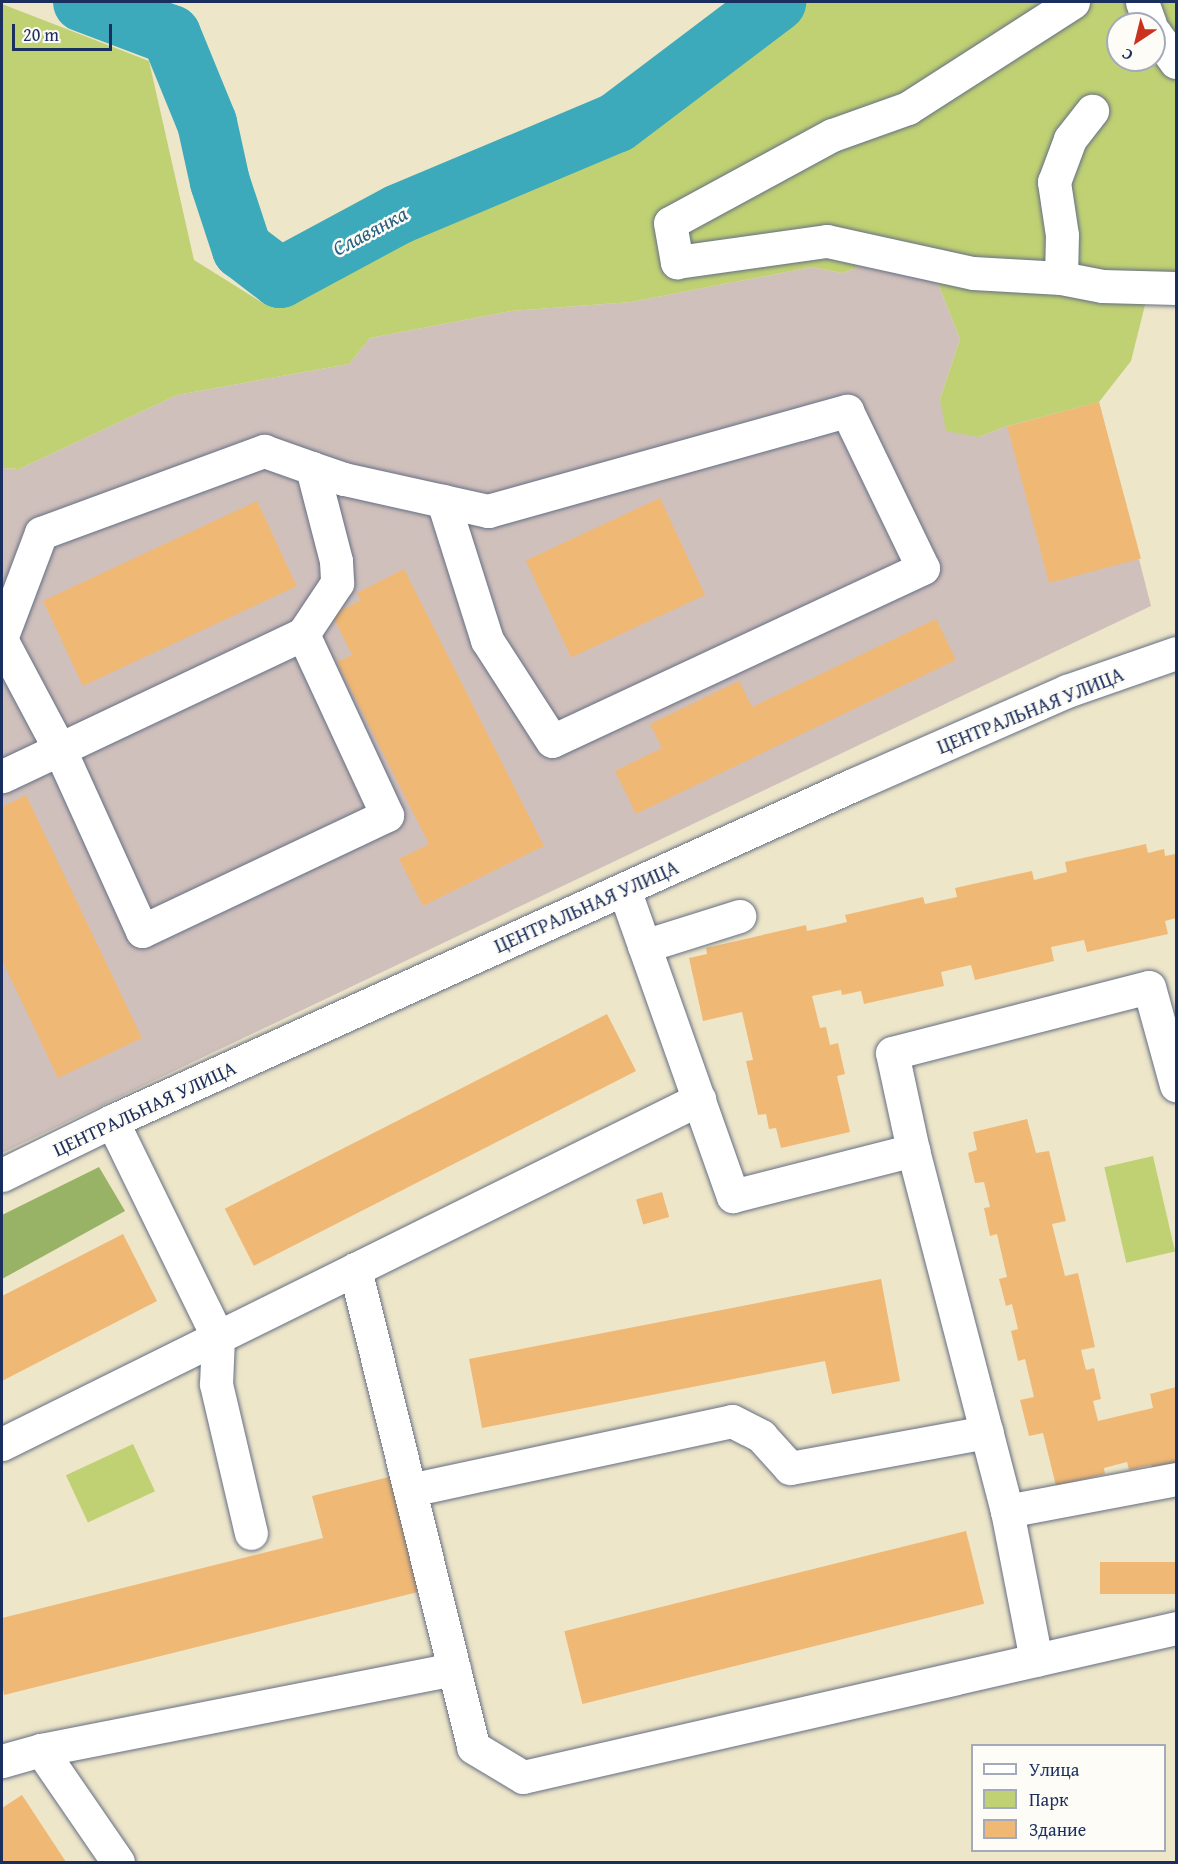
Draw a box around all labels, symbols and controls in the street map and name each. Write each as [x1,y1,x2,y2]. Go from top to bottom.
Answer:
scale bar [15,12,116,50]
north arrow [1106,12,1166,72]
text: 20 m [23,21,59,48]
text: С [1116,43,1137,68]
water label: Славянка [328,201,412,261]
street label: ЦЕНТРАЛЬНАЯ УЛИЦА [933,662,1127,758]
street label: ЦЕНТРАЛЬНАЯ УЛИЦА [490,855,682,957]
street label: ЦЕНТРАЛЬНАЯ УЛИЦА [49,1055,239,1161]
legend [971,1744,1166,1852]
text: Улица [1029,1756,1079,1783]
text: Парк [1029,1786,1068,1813]
text: Здание [1029,1816,1086,1843]

